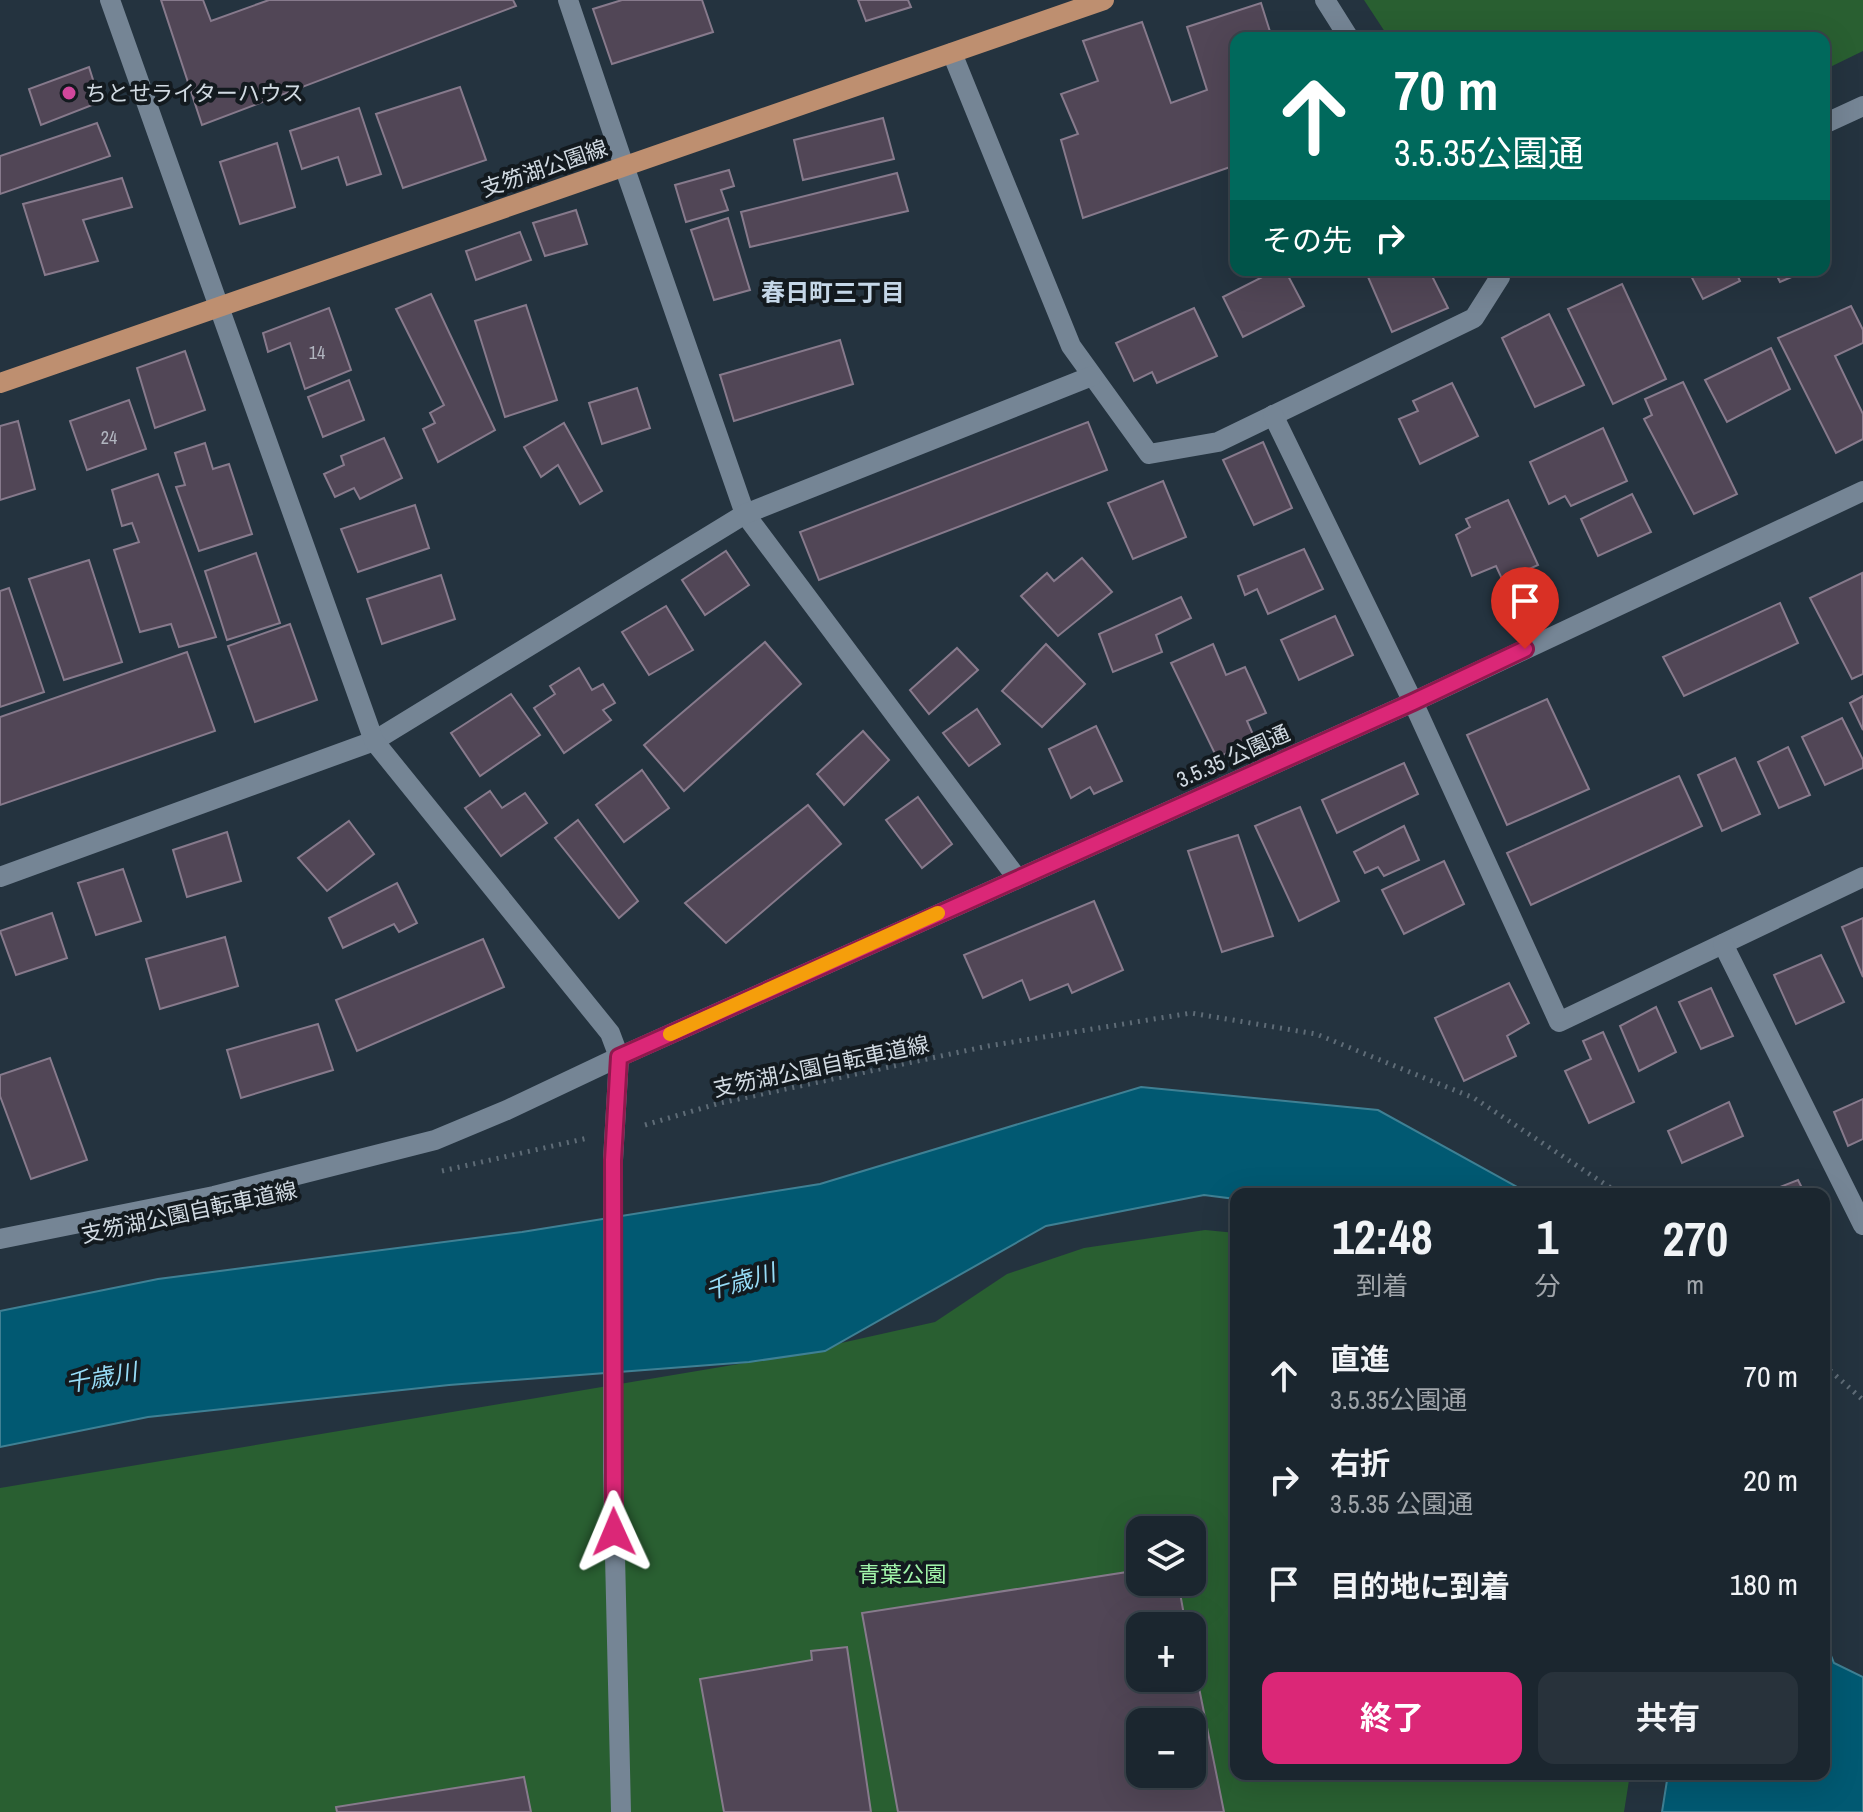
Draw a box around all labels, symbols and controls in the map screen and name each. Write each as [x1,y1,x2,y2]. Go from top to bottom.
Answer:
text: 70 m [1394,52,1499,127]
icon: ahead [1262,64,1366,168]
place label: ちとせライターハウス [85,78,304,108]
marker: ちとせライターハウス [60,84,78,102]
text: 3.5.35公園通 [1394,129,1584,177]
street label: 支笏湖公園線 [477,132,611,204]
icon: right [1368,216,1412,260]
text: その先 [1262,220,1352,260]
district label: 春日町三丁目 [761,276,905,308]
house number: 14 [309,340,325,365]
house number: 24 [101,425,117,450]
pin [1491,567,1559,649]
icon: arrive [1503,579,1547,623]
street label: 3.5.35 公園通 [1172,718,1294,794]
street label: 支笏湖公園自転車道線 [710,1028,932,1104]
street label: 支笏湖公園自転車道線 [78,1174,300,1250]
text: 12:48 [1332,1204,1433,1269]
text: 1 [1537,1204,1558,1269]
text: 270 [1662,1206,1728,1271]
water label: 千歳川 [701,1255,782,1306]
text: m [1686,1267,1704,1302]
text: 到着 [1356,1268,1408,1303]
text: 分 [1534,1268,1560,1303]
text: 直進 [1330,1339,1390,1379]
water label: 千歳川 [63,1354,142,1399]
icon: ahead [1262,1354,1306,1398]
text: 70 m [1743,1356,1798,1396]
text: 3.5.35公園通 [1330,1382,1467,1417]
text: 右折 [1330,1443,1390,1483]
icon: right [1262,1458,1306,1502]
text: 20 m [1743,1460,1798,1500]
text: 3.5.35 公園通 [1330,1486,1473,1521]
position arrow [572,1490,656,1574]
map controls [1126,1516,1206,1788]
button: layers [1126,1516,1206,1596]
park label: 青葉公園 [858,1559,946,1589]
icon: arrive [1262,1562,1306,1606]
text: 180 m [1730,1564,1798,1604]
text: 目的地に到着 [1330,1566,1510,1606]
button: + [1126,1612,1206,1692]
button: 終了 [1262,1672,1522,1764]
button: 共有 [1538,1672,1798,1764]
button: − [1126,1708,1206,1788]

